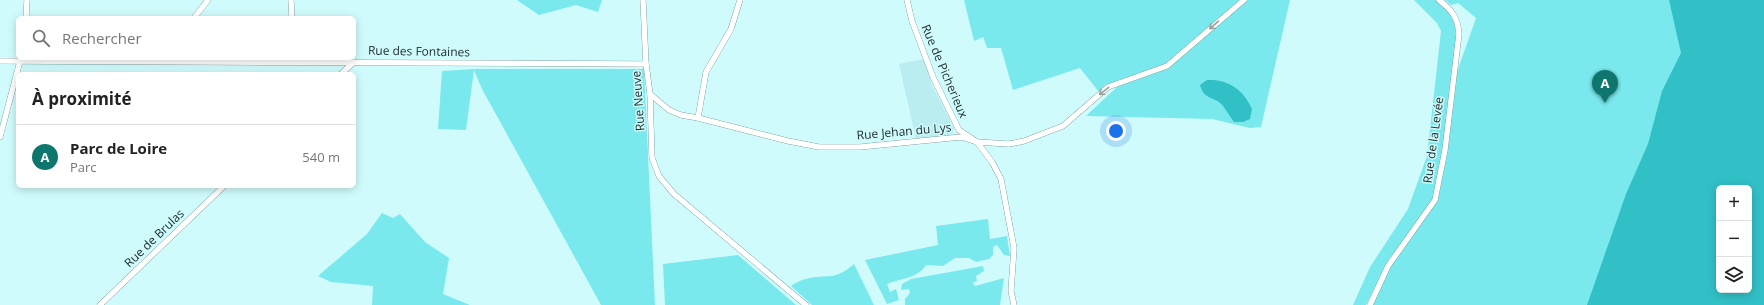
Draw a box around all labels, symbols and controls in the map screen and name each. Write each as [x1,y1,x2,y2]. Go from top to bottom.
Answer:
search box [16,16,356,60]
one-way arrow [1209,21,1219,30]
street label: Rue de Picherieux [918,22,973,121]
icon: search [30,27,52,49]
text: Rechercher [62,28,142,48]
street label: Rue des Fontaines [368,42,470,60]
street label: Rue Neuve [627,70,649,132]
pin: A [1592,70,1618,103]
text: À proximité [32,87,131,110]
one-way arrow [1099,87,1110,95]
street label: Rue de la Levée [1419,95,1448,184]
street label: Rue Jehan du Lys [856,118,952,144]
your location [1106,121,1126,141]
text: Parc de Loire [70,138,167,158]
text: A [41,148,49,166]
text: 540 m [302,148,340,166]
text: Parc [70,158,97,176]
map controls [1716,185,1752,293]
button: + [1716,185,1752,221]
street label: Rue de Brulas [120,205,188,271]
button: − [1716,221,1752,257]
button: layers [1716,257,1752,293]

